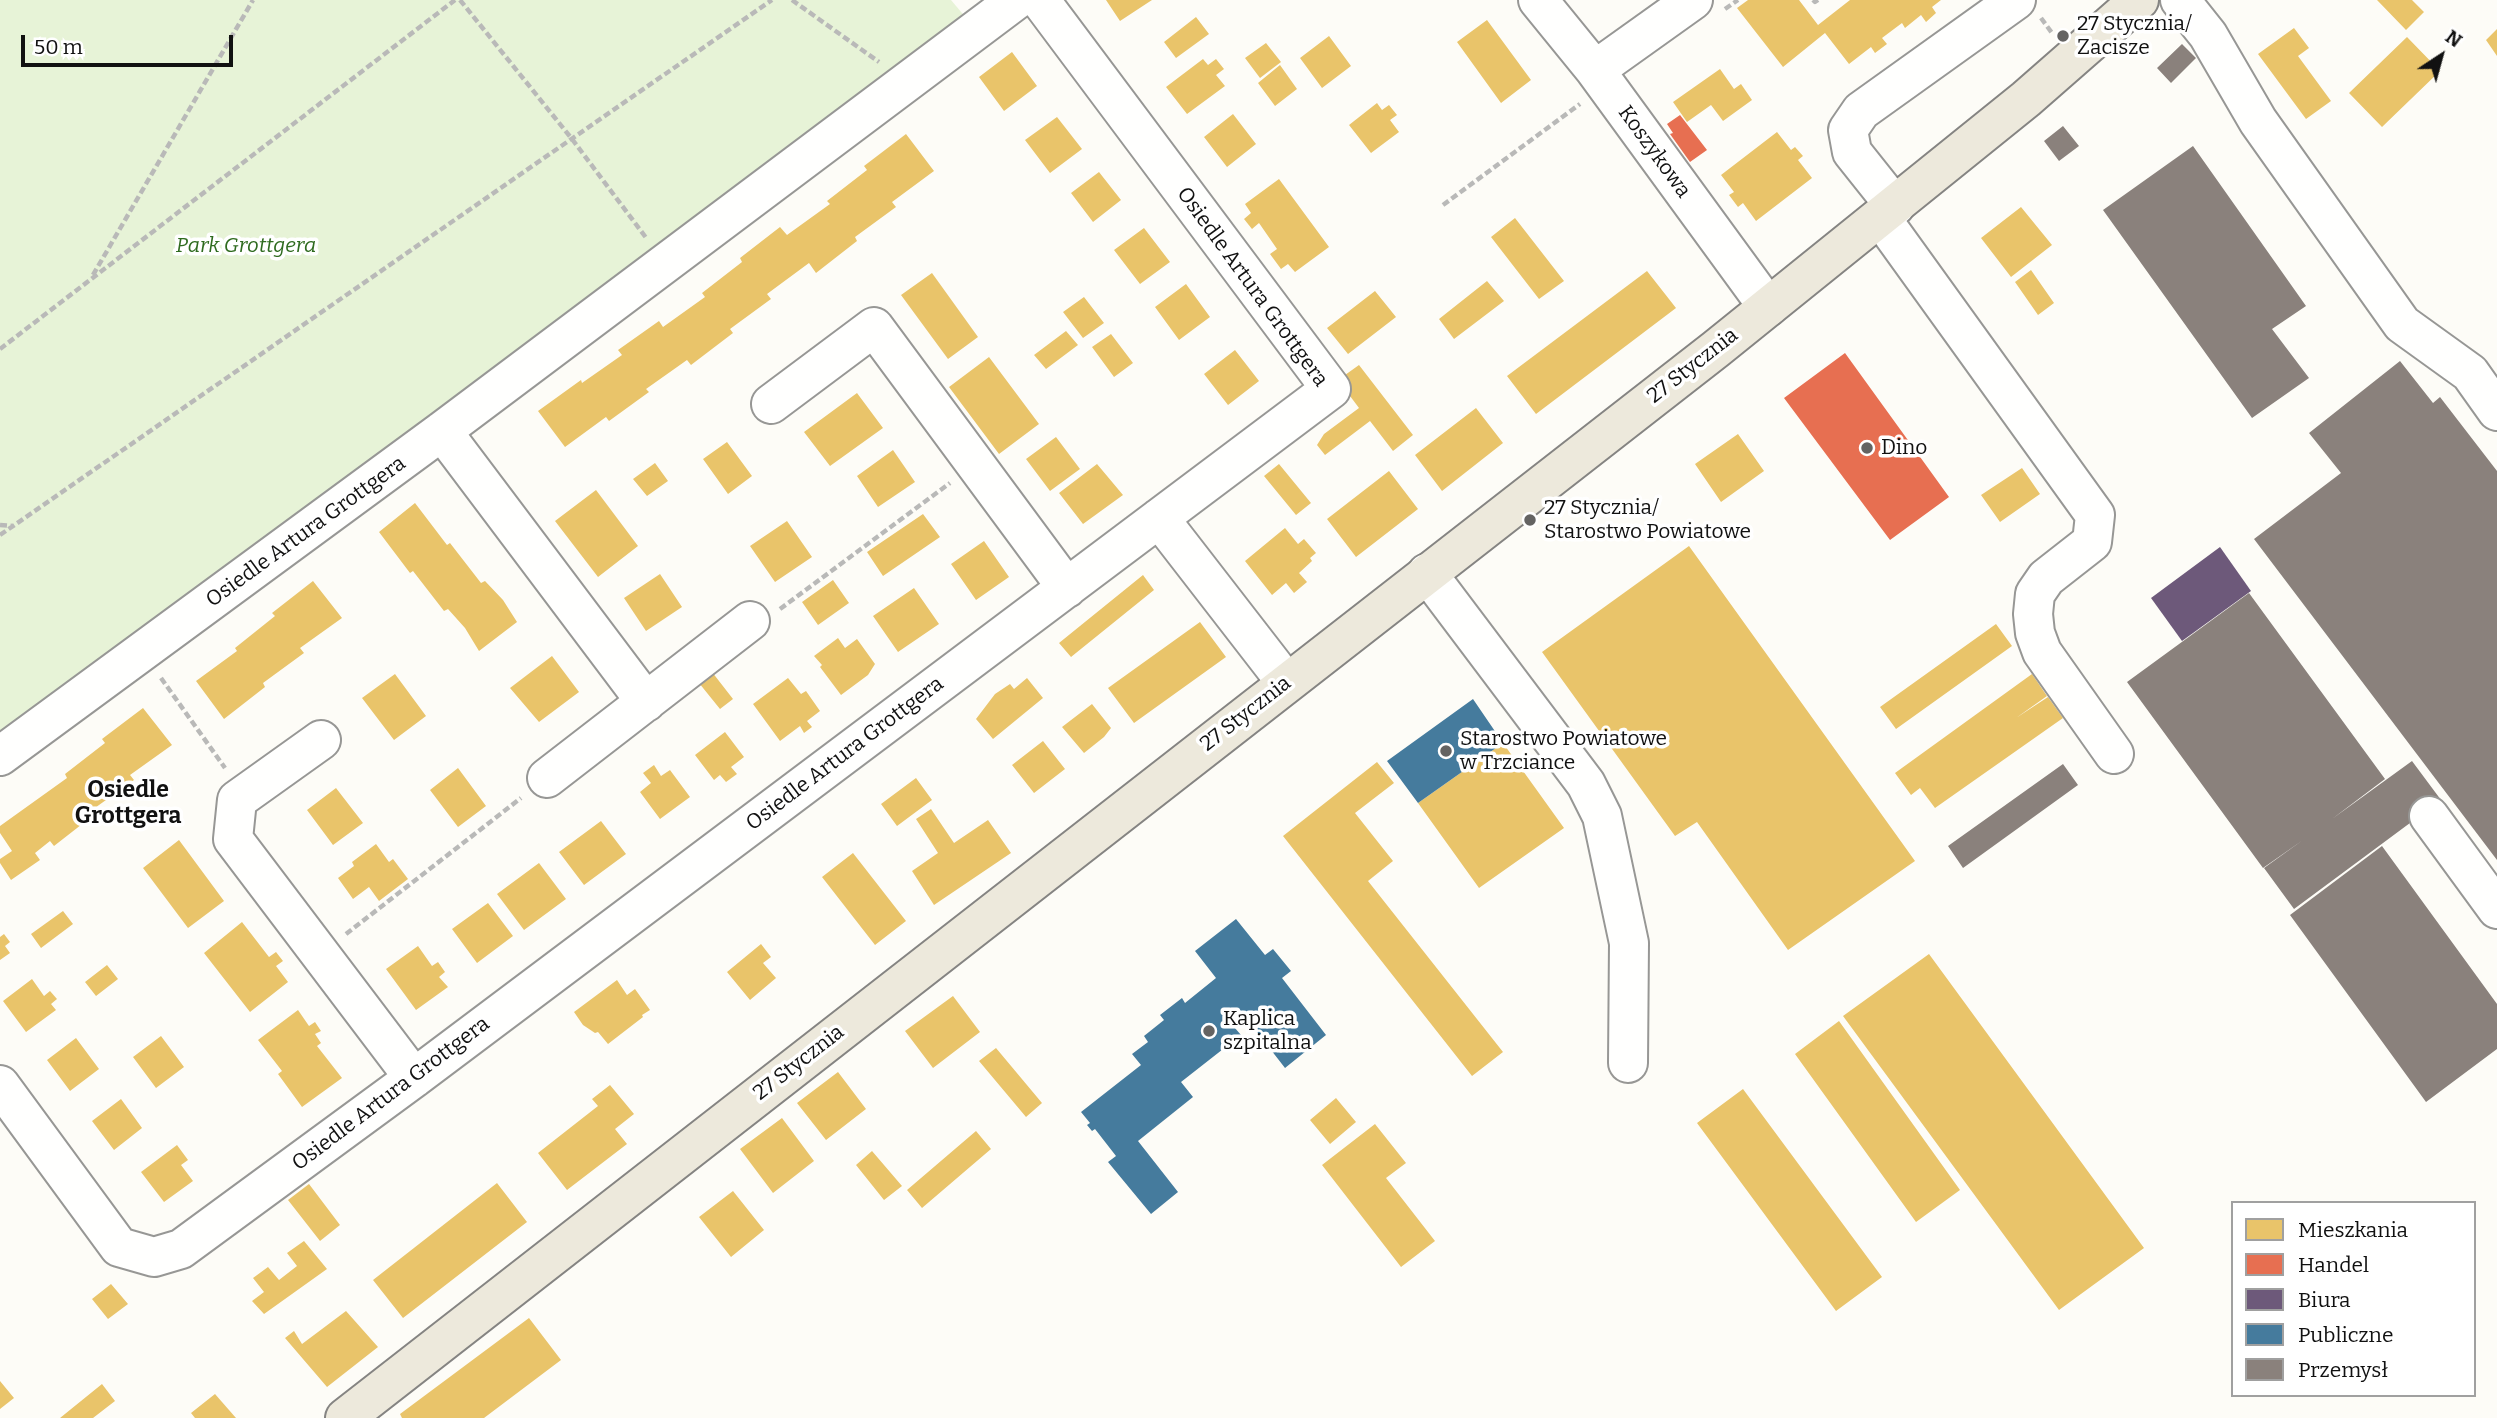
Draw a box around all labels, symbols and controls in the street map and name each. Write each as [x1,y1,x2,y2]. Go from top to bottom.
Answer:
place label: 27 Stycznia/ Zacisze [2077,11,2192,61]
scale bar [24,21,236,65]
north arrow [2406,21,2476,91]
text: N [2441,25,2466,52]
marker: 27 Stycznia/ Zacisze [2055,28,2071,44]
text: 50 m [34,34,83,60]
street label: Koszykowa [1612,101,1696,203]
street label: Osiedle Artura Grottgera [1171,182,1333,392]
park label: Park Grottgera [176,233,316,259]
street label: 27 Stycznia [1643,323,1743,409]
place label: Dino [1881,435,1927,461]
marker: Dino [1859,440,1875,456]
street label: Osiedle Artura Grottgera [201,451,411,613]
place label: 27 Stycznia/ Starostwo Powiatowe [1544,495,1751,545]
marker: 27 Stycznia/ Starostwo Powiatowe [1522,512,1538,528]
street label: 27 Stycznia [1196,671,1296,757]
street label: Osiedle Artura Grottgera [741,672,949,836]
place label: Starostwo Powiatowe w Trzciance [1460,726,1667,776]
marker: Starostwo Powiatowe w Trzciance [1438,743,1454,759]
district label: Osiedle Grottgera [75,777,181,831]
place label: Kaplica szpitalna [1223,1006,1312,1056]
street label: Osiedle Artura Grottgera [287,1012,495,1176]
street label: 27 Stycznia [749,1020,849,1106]
marker: Kaplica szpitalna [1201,1023,1217,1039]
legend [2231,1201,2476,1397]
text: Mieszkania [2298,1217,2408,1243]
text: Handel [2298,1252,2369,1278]
text: Biura [2298,1287,2351,1313]
text: Publiczne [2298,1322,2393,1348]
text: Przemysł [2298,1357,2388,1383]

